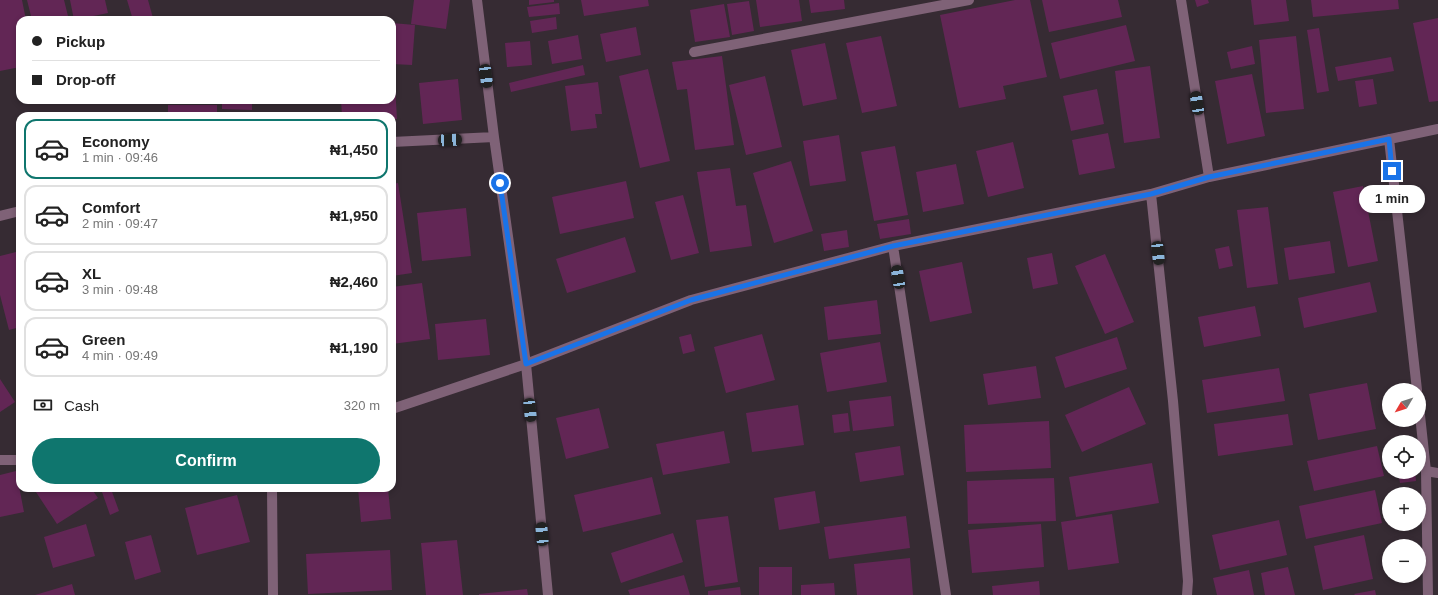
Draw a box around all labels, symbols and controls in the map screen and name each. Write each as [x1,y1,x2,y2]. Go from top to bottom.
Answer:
text: Pickup [56,33,105,50]
car [479,63,493,89]
text: Drop-off [56,71,115,88]
car [1189,90,1205,116]
icon: car [34,131,70,167]
text: Economy [82,133,150,150]
car [438,133,462,147]
text: ₦1,450 [330,141,378,158]
text: 1 min · 09:46 [82,150,158,165]
route end [1383,162,1401,180]
route start [491,174,509,192]
callout: 1 min [1359,185,1425,213]
text: 1 min [1375,191,1409,206]
icon: car [34,197,70,233]
text: Comfort [82,199,140,216]
text: ₦1,950 [330,207,378,224]
text: 2 min · 09:47 [82,216,158,231]
car [1151,240,1165,266]
icon: car [34,263,70,299]
car [890,264,906,290]
text: XL [82,265,101,282]
text: ₦2,460 [330,273,378,290]
text: 3 min · 09:48 [82,282,158,297]
icon: car [34,329,70,365]
text: Green [82,331,125,348]
text: ₦1,190 [330,339,378,356]
text: 4 min · 09:49 [82,348,158,363]
north arrow [1382,383,1426,427]
map controls [1382,383,1426,583]
icon: cash [32,394,54,416]
text: Cash [64,397,99,414]
car [523,397,537,423]
text: 320 m [344,398,380,413]
button: locate [1382,435,1426,479]
button: Confirm [32,438,380,484]
button: + [1382,487,1426,531]
car [535,522,549,546]
button: − [1382,539,1426,583]

